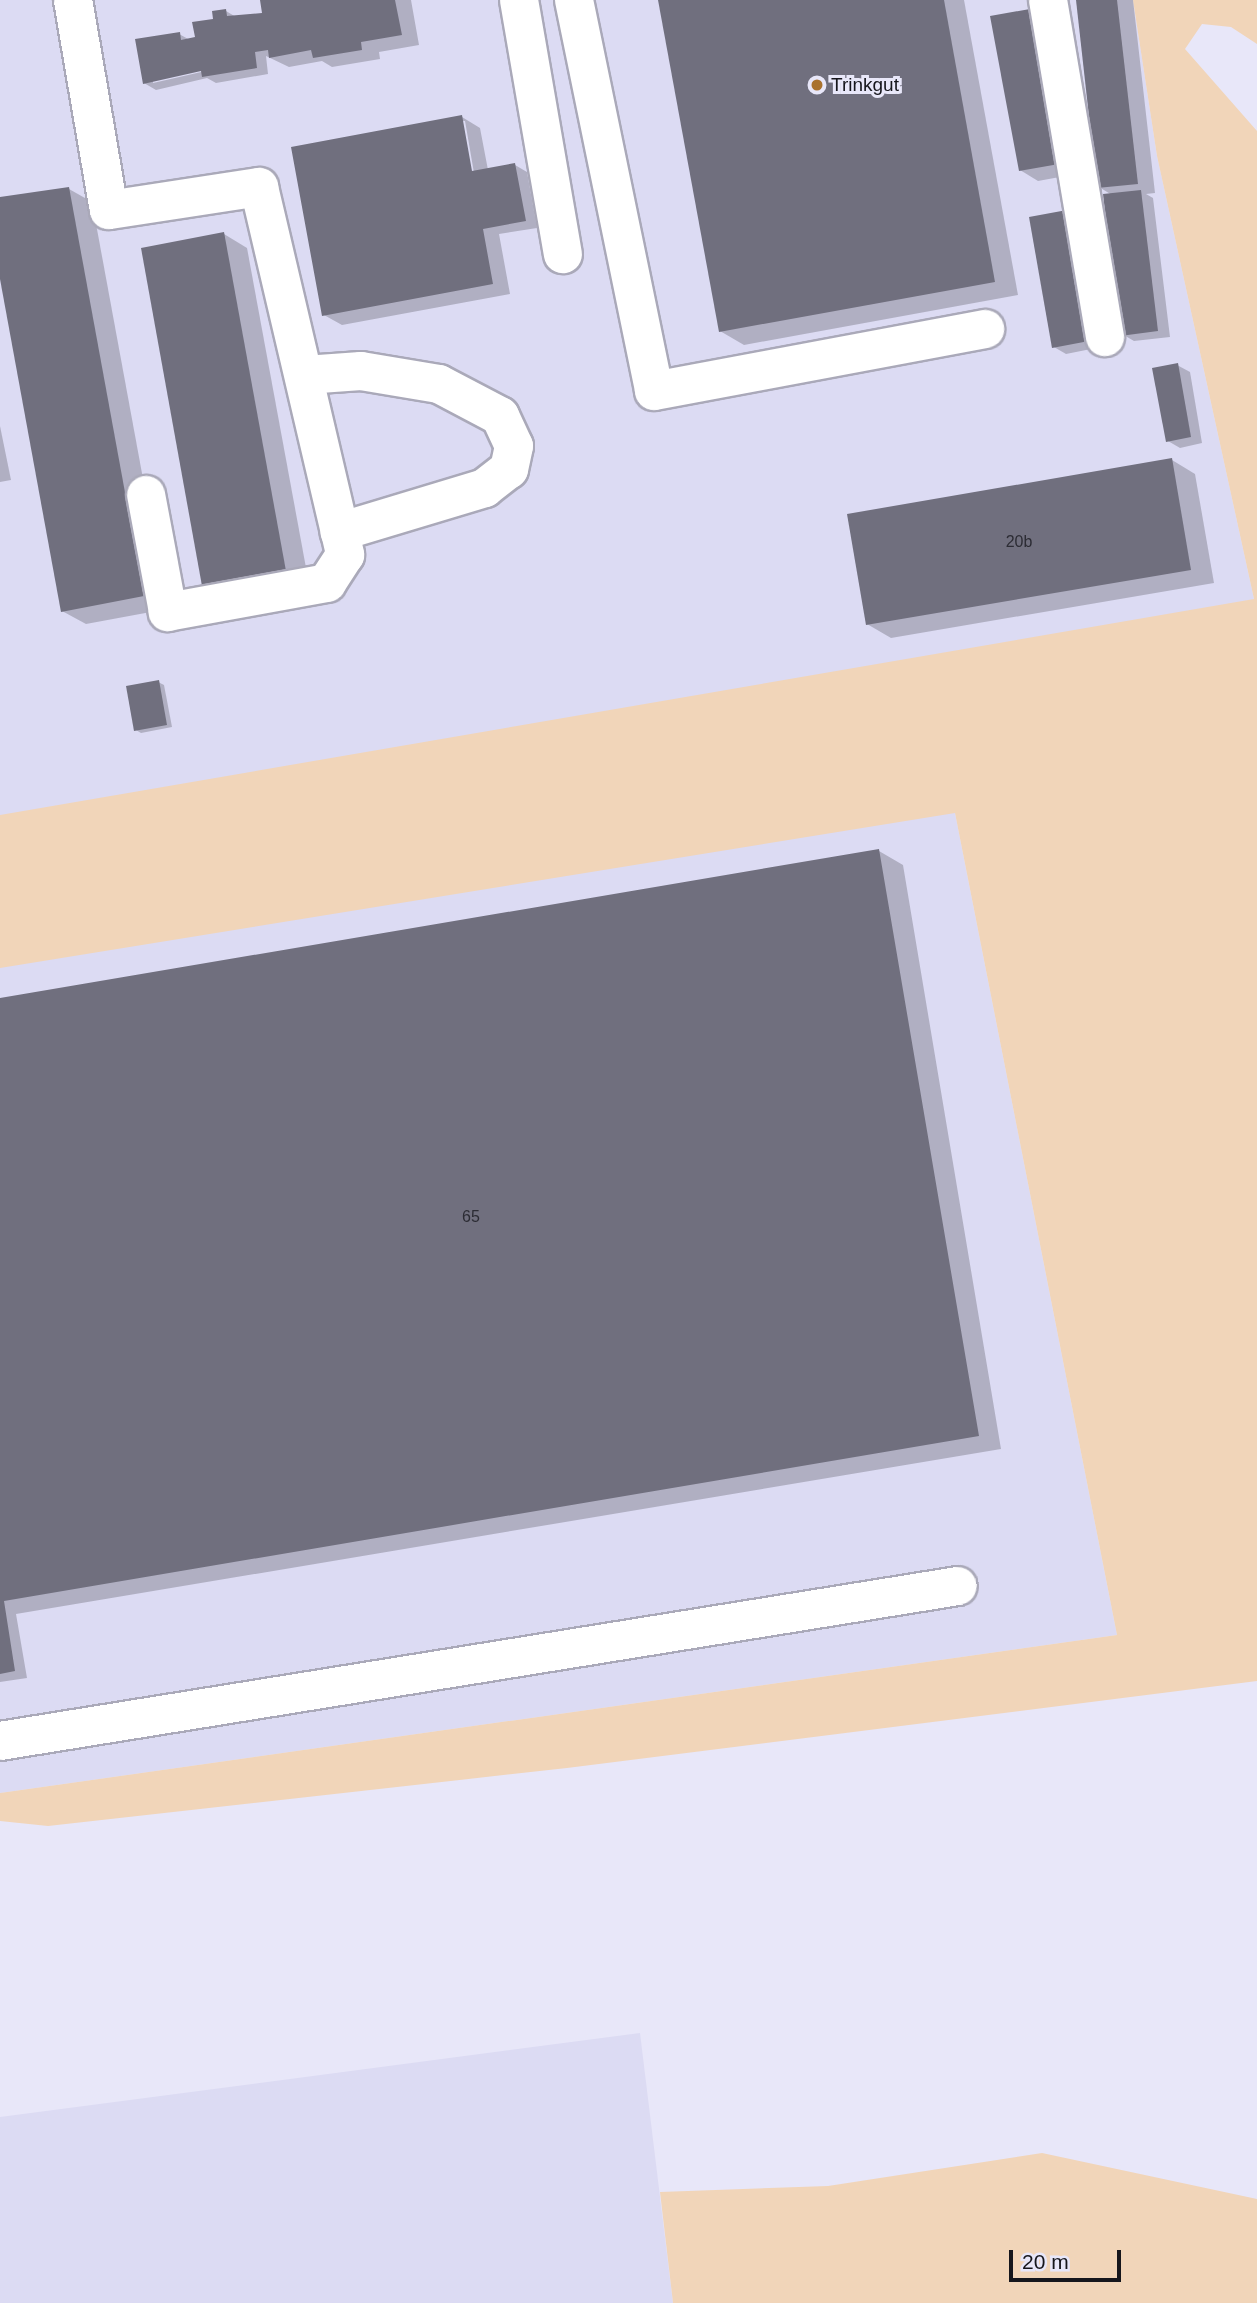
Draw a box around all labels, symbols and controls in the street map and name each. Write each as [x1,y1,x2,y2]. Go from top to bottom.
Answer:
place label: Trinkgut [831,74,899,96]
marker: Trinkgut [809,77,825,93]
house number: 20b [1006,532,1032,552]
house number: 65 [462,1207,480,1227]
scale bar [1012,2236,1124,2280]
text: 20 m [1022,2250,1069,2273]

